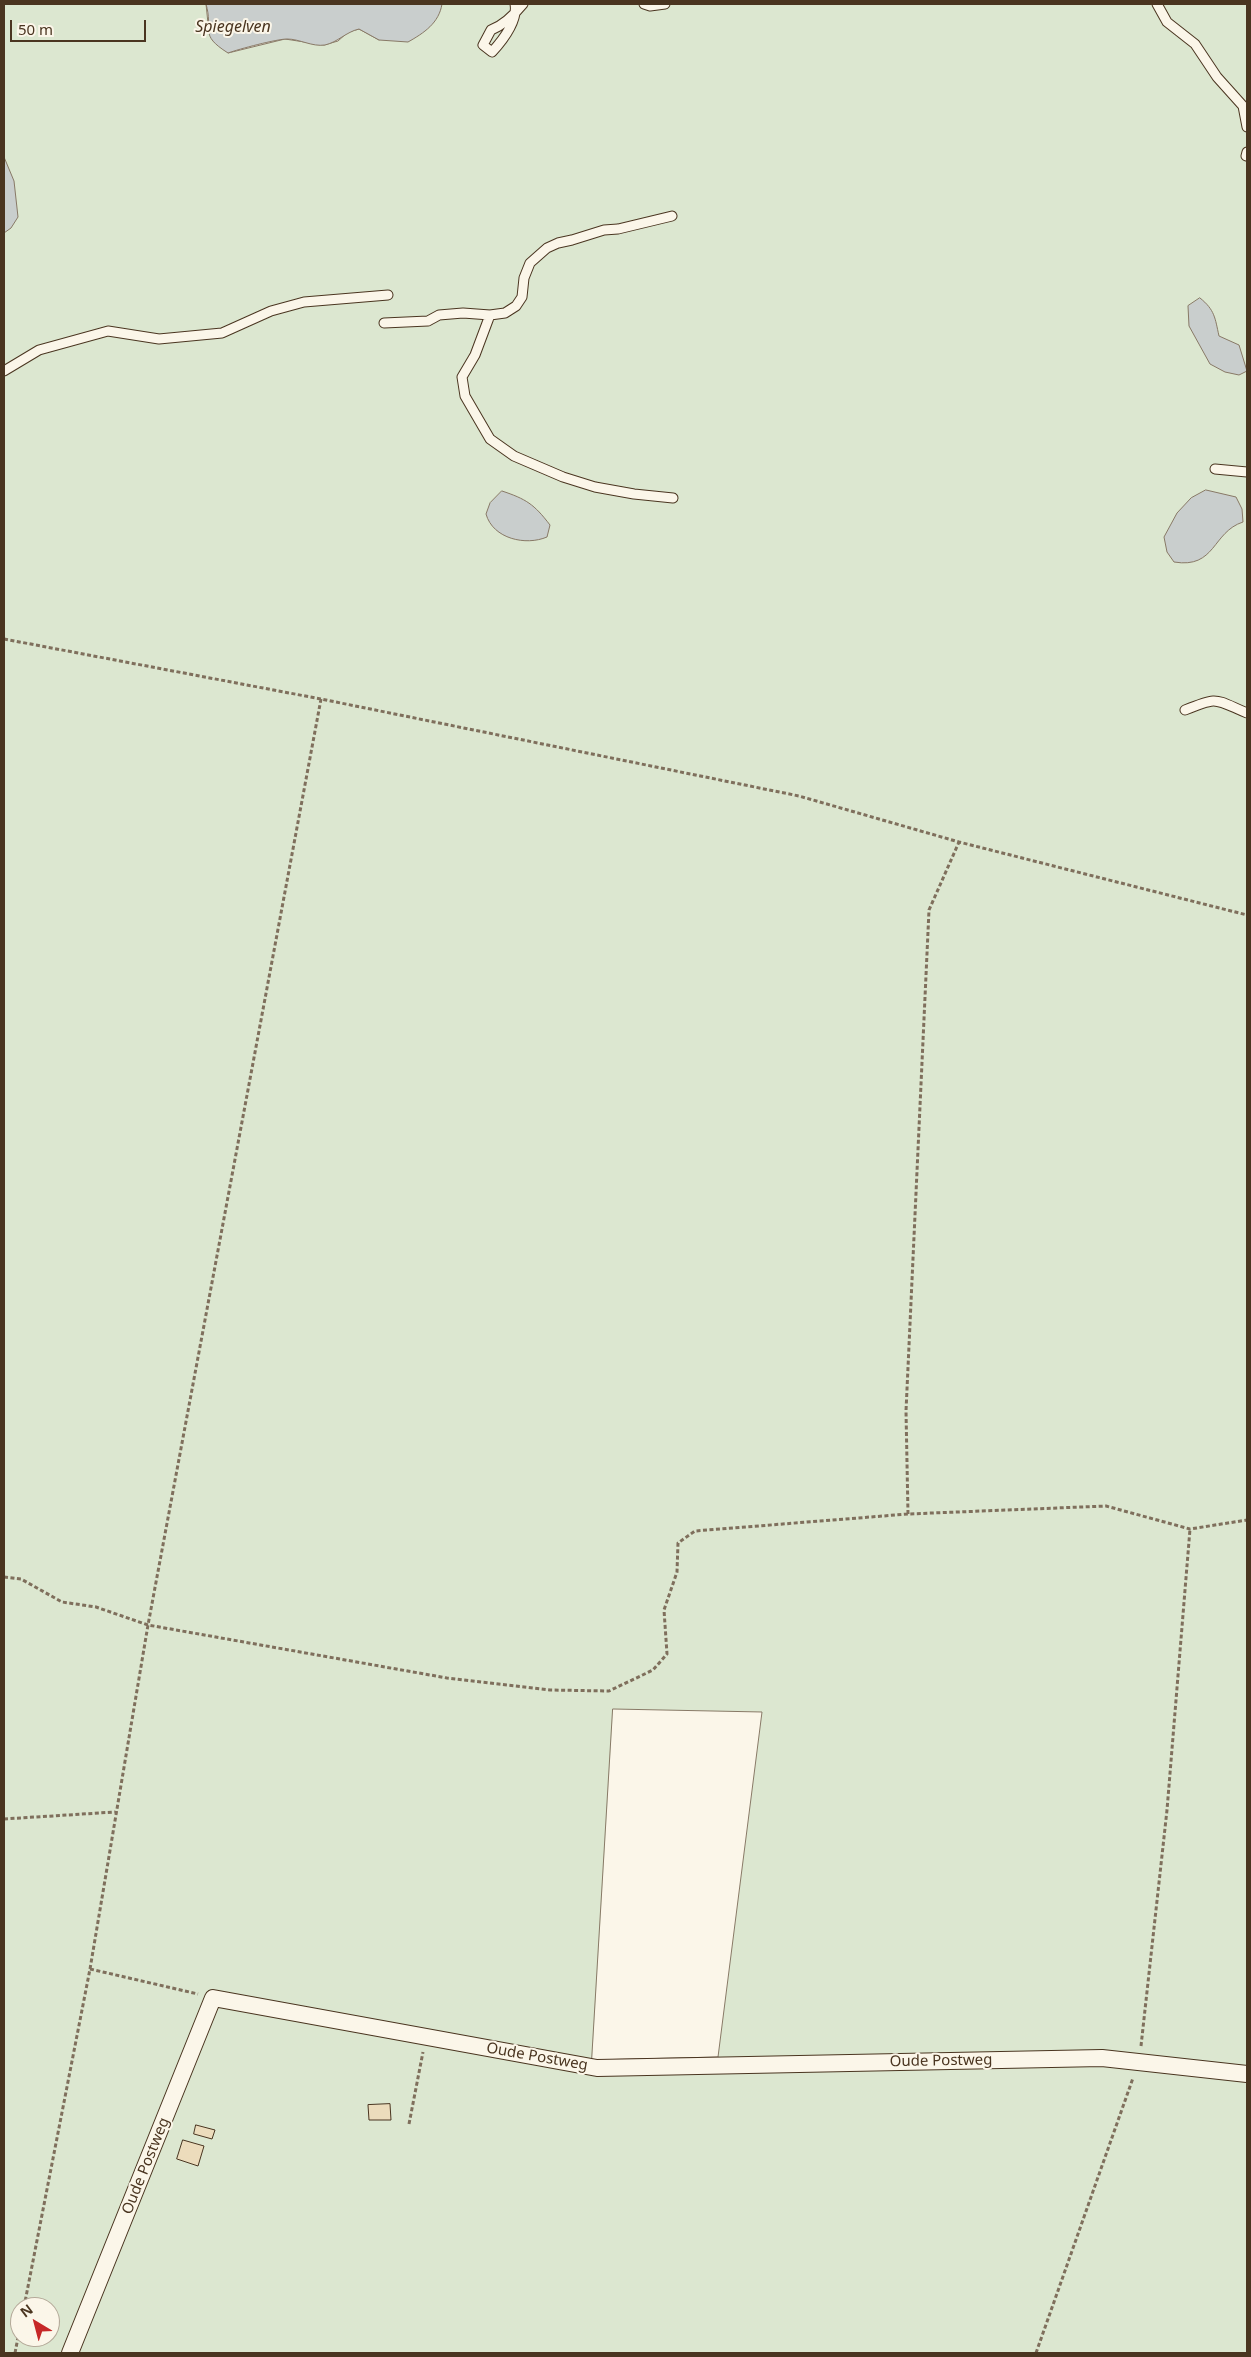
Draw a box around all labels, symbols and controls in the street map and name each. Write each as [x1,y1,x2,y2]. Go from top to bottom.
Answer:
scale bar [12,10,149,42]
water label: Spiegelven [195,17,271,37]
text: 50 m [18,19,53,39]
street label: Oude Postweg [485,2039,589,2075]
street label: Oude Postweg [889,2051,993,2071]
street label: Oude Postweg [118,2115,174,2217]
north arrow [10,2297,60,2347]
text: N [16,2299,37,2321]

